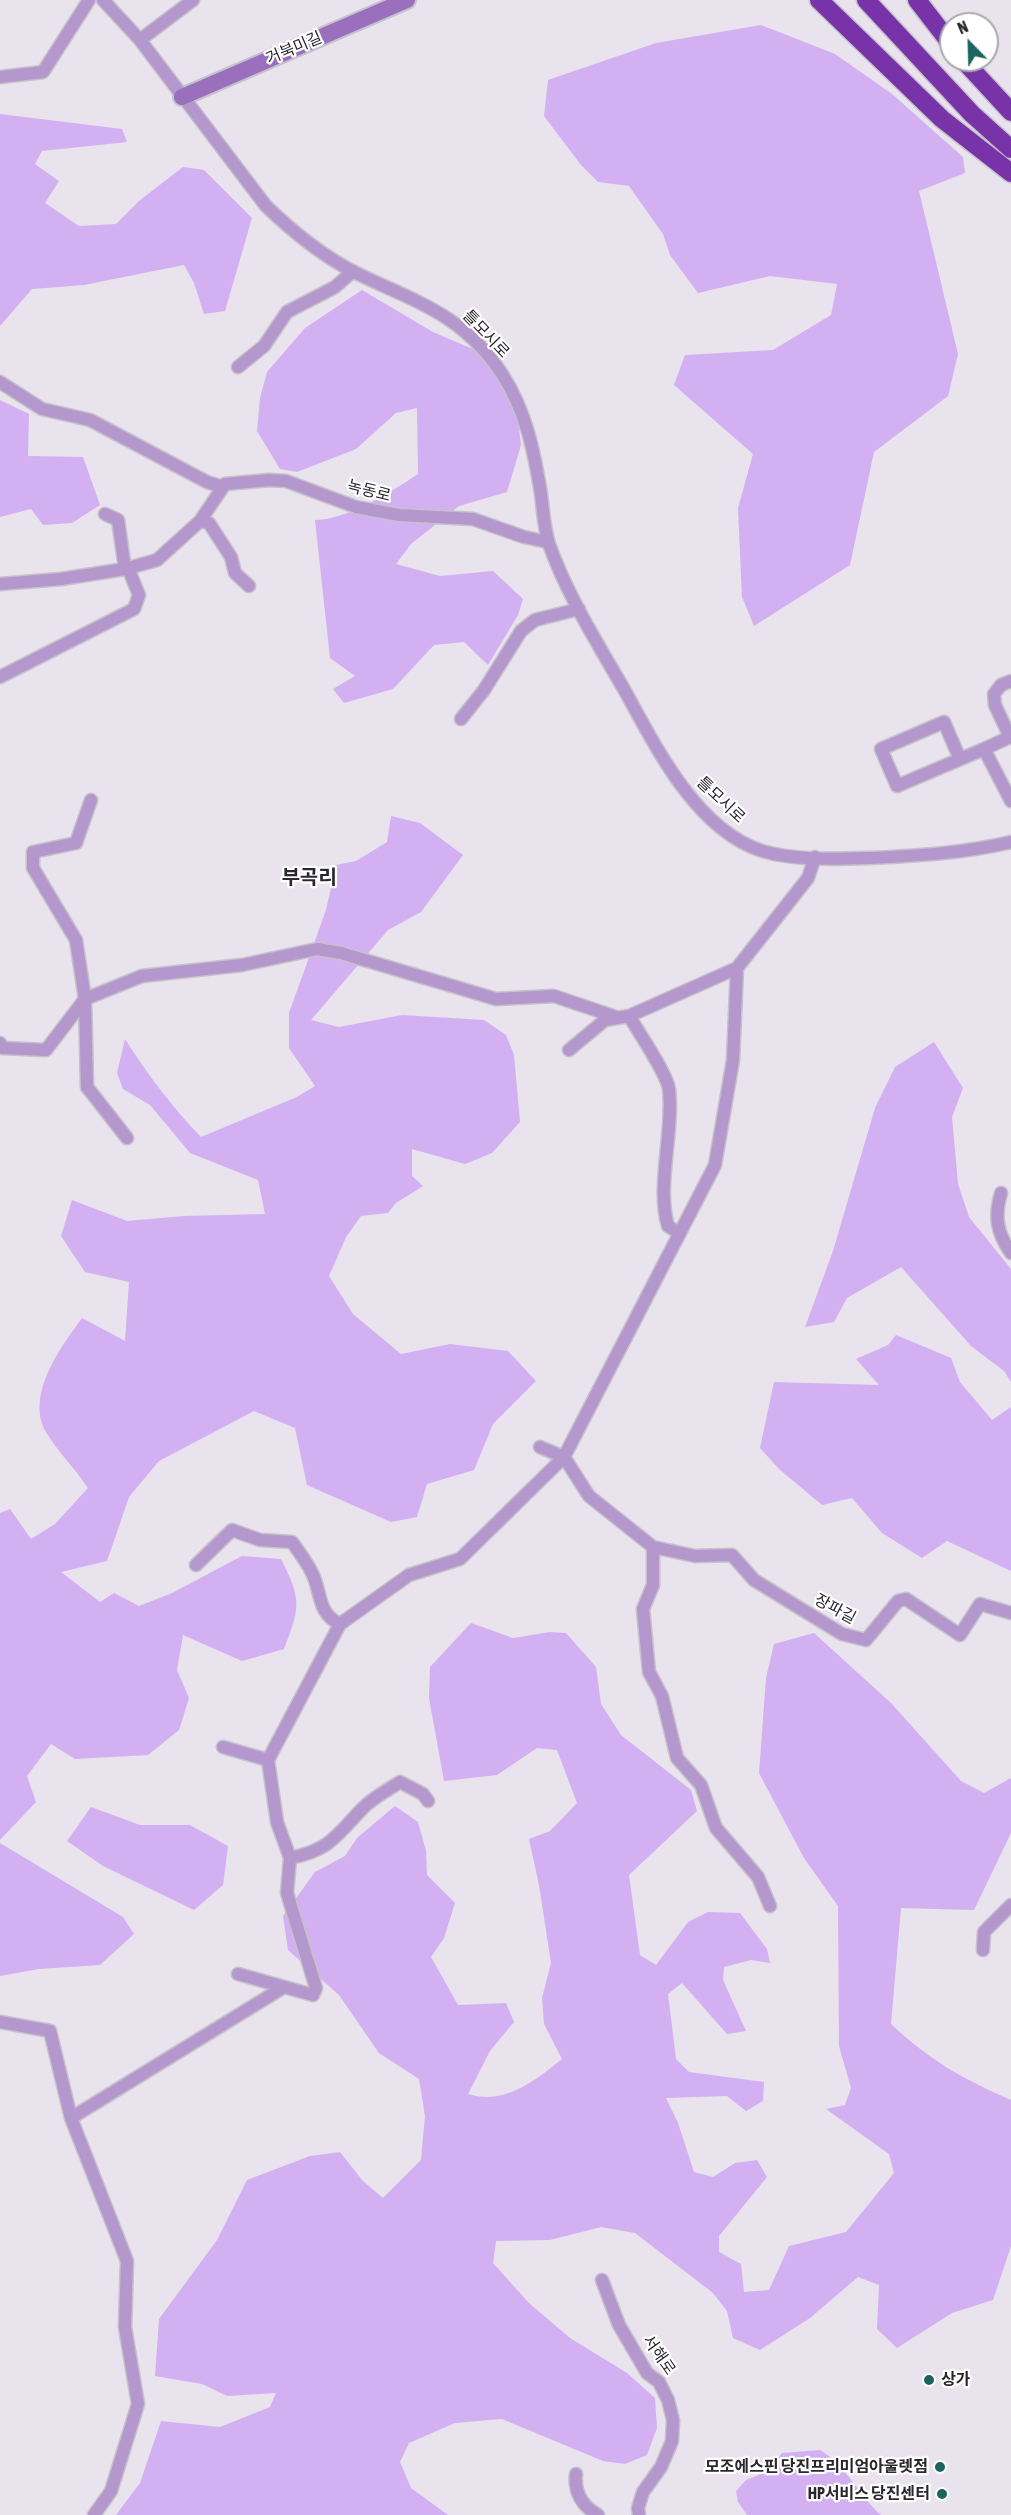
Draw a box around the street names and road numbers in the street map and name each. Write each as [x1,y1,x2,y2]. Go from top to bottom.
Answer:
street label: 거북미길 [263,28,325,68]
street label: 틀모시로 [459,306,513,362]
street label: 녹동로 [345,476,393,506]
street label: 틀모시로 [693,773,749,827]
street label: 장파길 [811,1590,859,1628]
street label: 서해로 [638,2331,680,2379]

